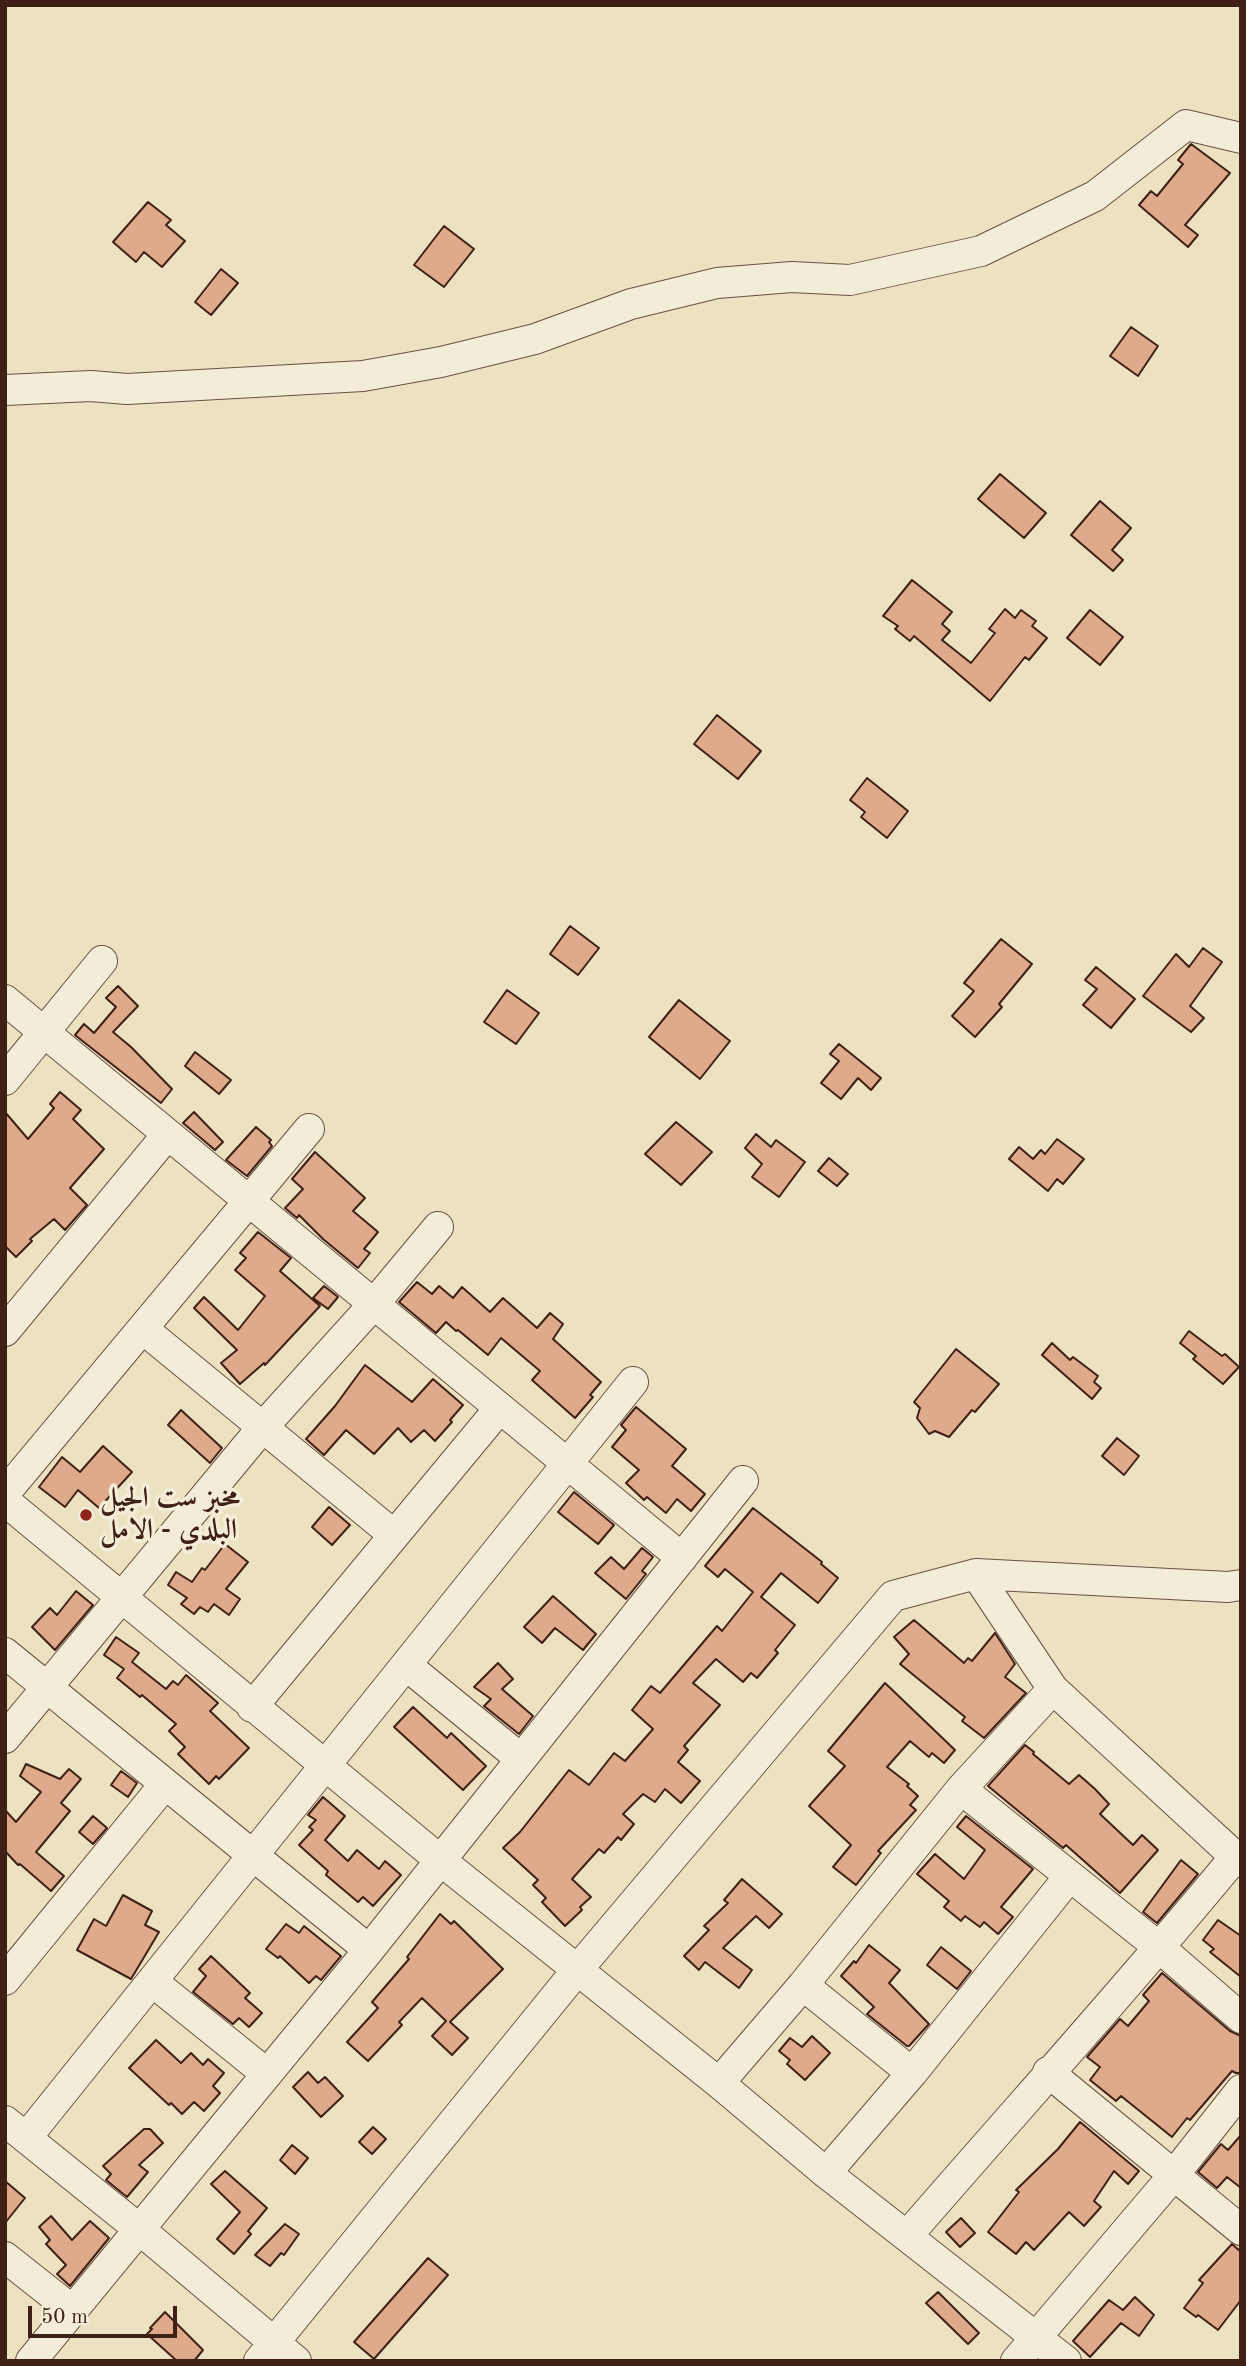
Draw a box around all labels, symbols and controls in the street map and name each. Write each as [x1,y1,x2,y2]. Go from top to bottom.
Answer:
place label: مخبز ست الجيل البلدي - الامل [100,1482,240,1548]
marker: مخبز ست الجيل البلدي - الامل [78,1507,94,1523]
scale bar [32,2292,180,2336]
text: 50 m [41,2307,88,2328]

